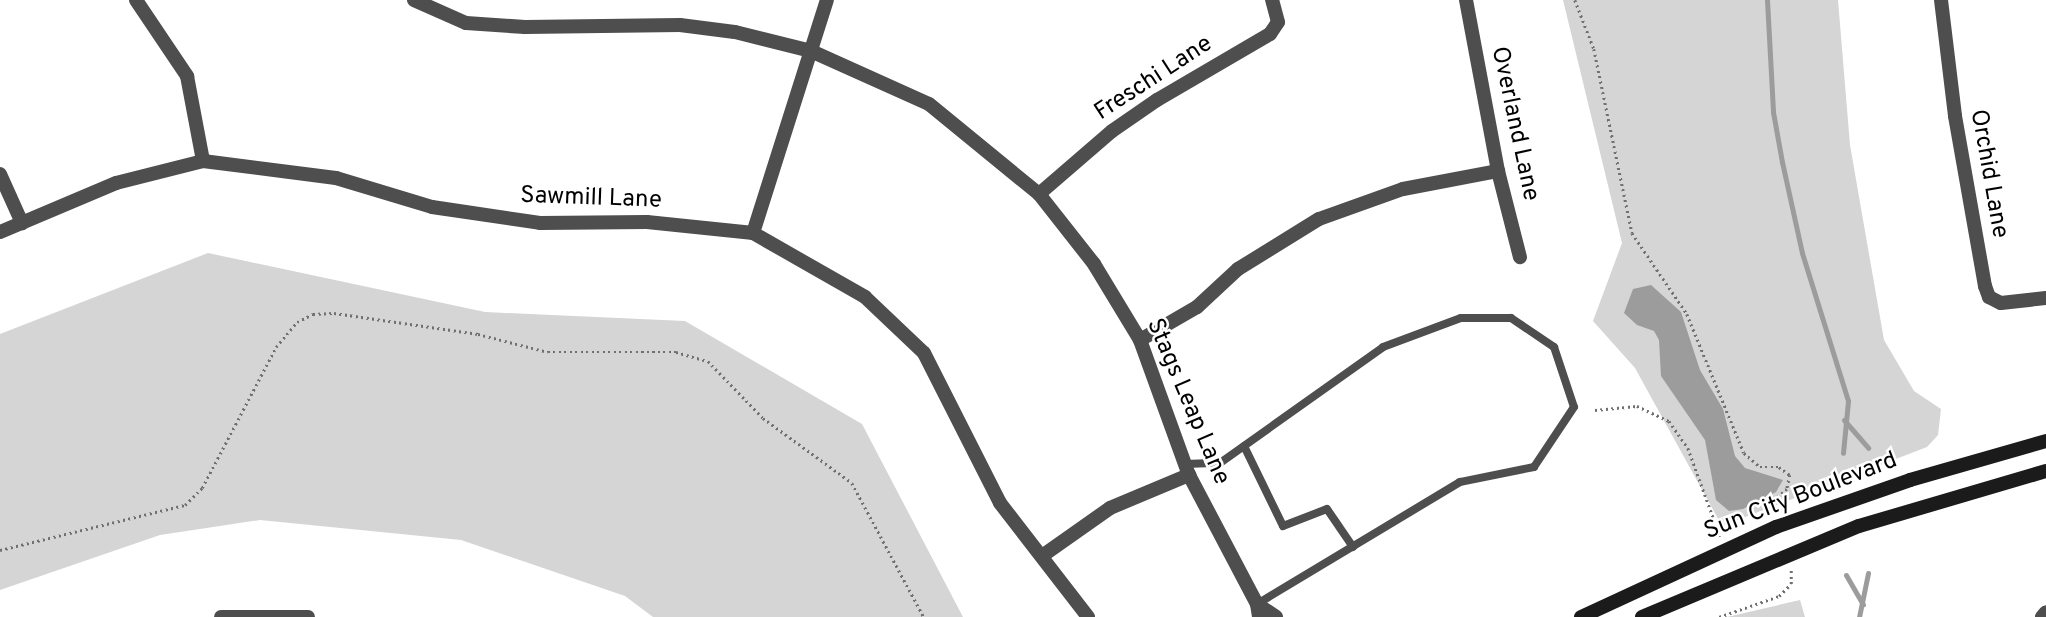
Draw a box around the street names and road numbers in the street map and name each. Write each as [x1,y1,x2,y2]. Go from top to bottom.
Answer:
street label: Freschi Lane [1090,30,1218,128]
street label: Overland Lane [1484,44,1544,204]
street label: Orchid Lane [1963,107,2013,241]
street label: Sawmill Lane [520,182,662,216]
street label: Stags Leap Lane [1139,315,1235,489]
street label: Sun City Boulevard [1700,447,1902,547]

